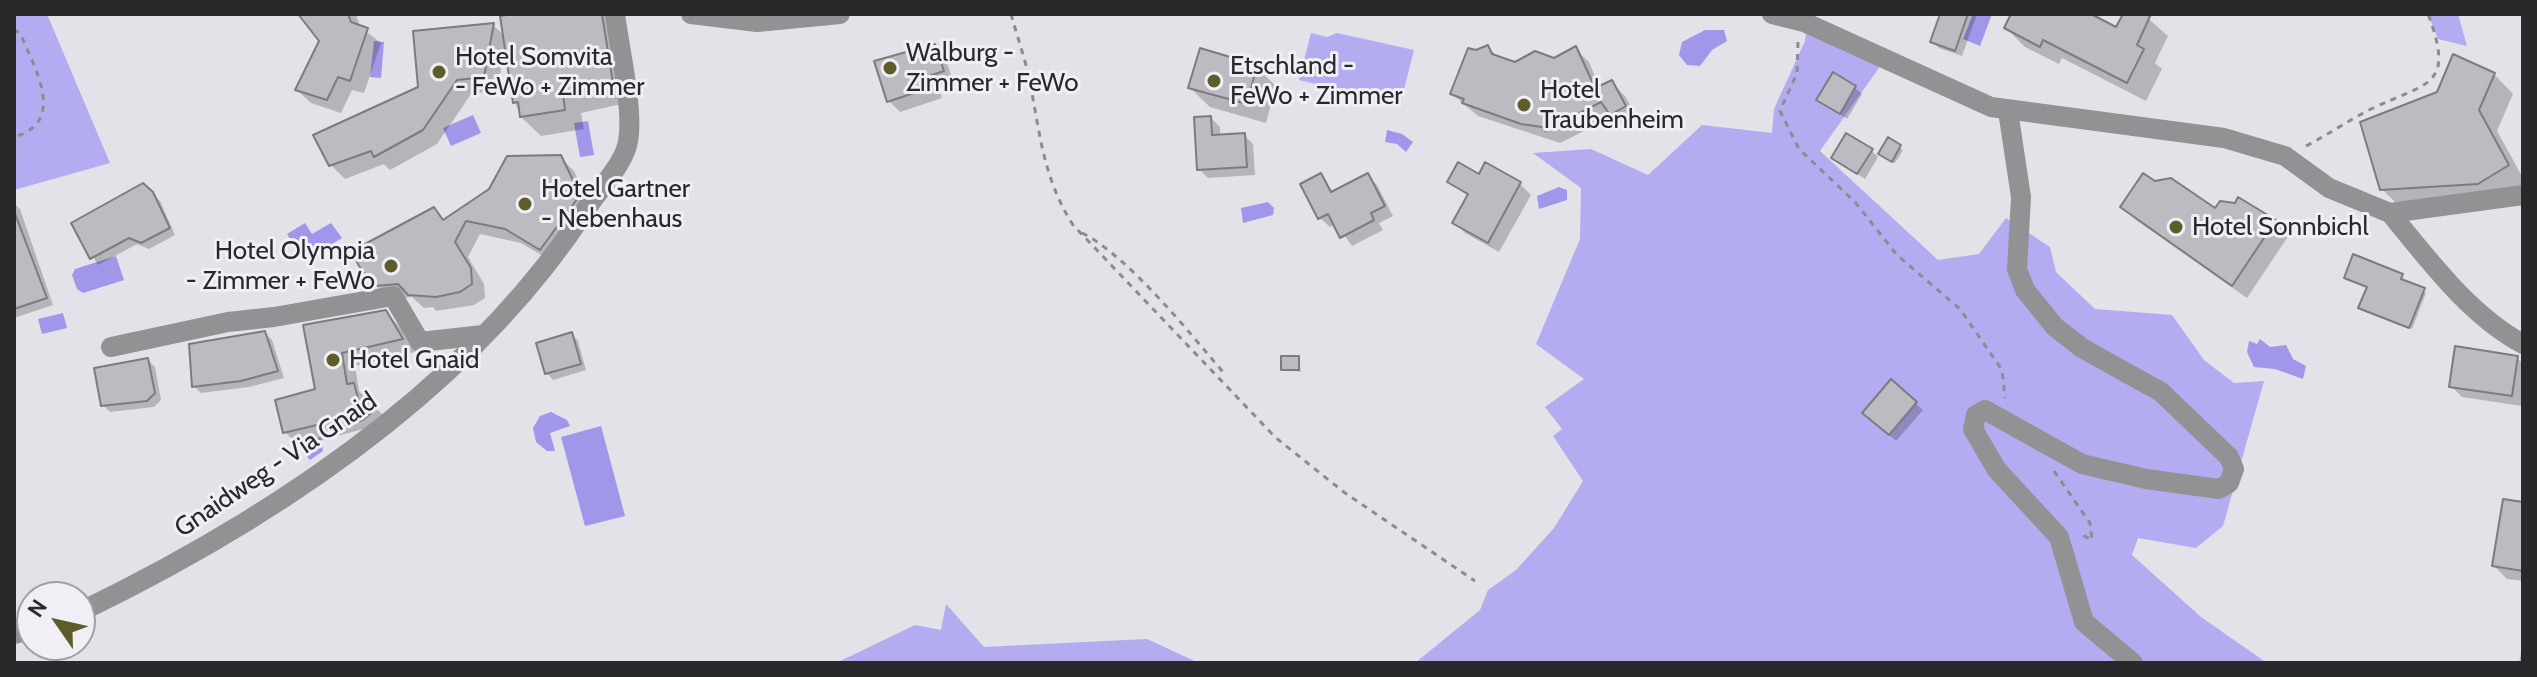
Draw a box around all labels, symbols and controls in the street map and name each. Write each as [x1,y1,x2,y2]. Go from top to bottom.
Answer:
place label: Walburg - Zimmer + FeWo [906,37,1078,98]
place label: Hotel Somvita - FeWo + Zimmer [455,41,644,102]
place label: Etschland - FeWo + Zimmer [1230,50,1402,112]
marker: Walburg - Zimmer + FeWo [881,59,899,77]
marker: Hotel Somvita - FeWo + Zimmer [430,63,448,81]
marker: Etschland - FeWo + Zimmer [1205,72,1223,90]
place label: Hotel Traubenheim [1540,74,1684,136]
marker: Hotel Traubenheim [1515,96,1533,114]
place label: Hotel Gartner - Nebenhaus [541,173,690,234]
marker: Hotel Gartner - Nebenhaus [516,195,534,213]
place label: Hotel Sonnbichl [2192,211,2369,243]
marker: Hotel Sonnbichl [2167,218,2185,236]
place label: Hotel Olympia - Zimmer + FeWo [186,235,375,296]
marker: Hotel Olympia - Zimmer + FeWo [382,257,400,275]
place label: Hotel Gnaid [349,344,479,376]
marker: Hotel Gnaid [324,351,342,369]
street label: Gnaidweg - Via Gnaid [169,386,383,544]
north arrow [16,581,96,661]
text: N [22,594,53,622]

